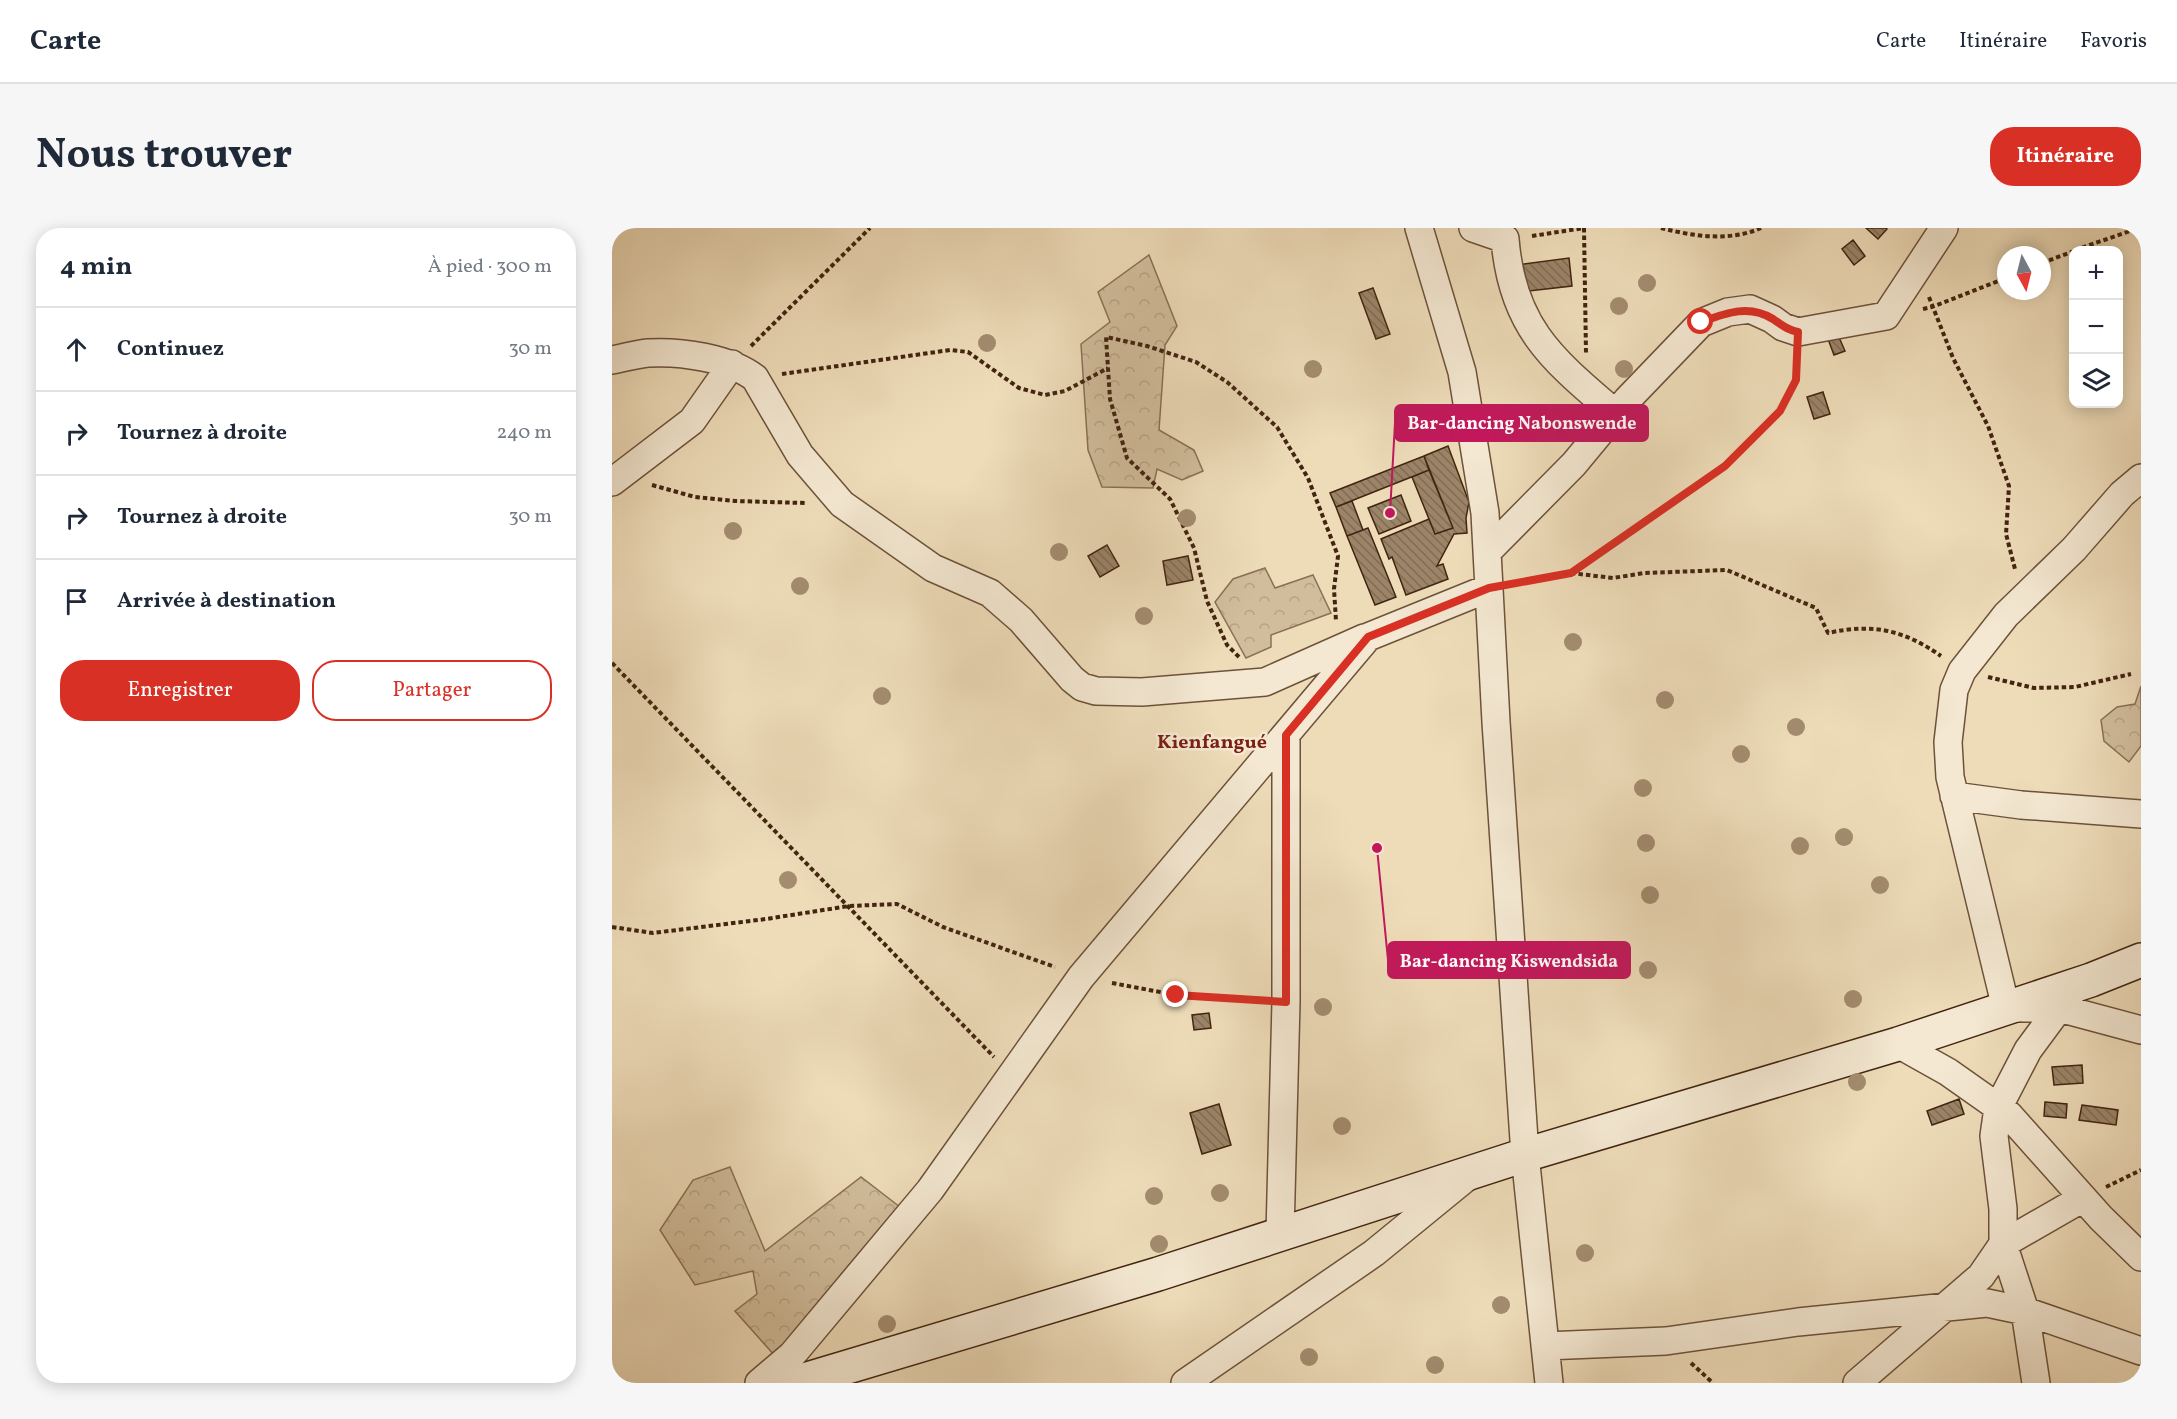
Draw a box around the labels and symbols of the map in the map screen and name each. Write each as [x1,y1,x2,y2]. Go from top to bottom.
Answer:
north arrow [1997,246,2051,300]
route start [1687,308,1713,334]
callout: Bar-dancing Nabonswende [1395,405,1648,441]
text: Bar-dancing Nabonswende [1408,412,1636,437]
district label: Kienfangué [1157,729,1267,757]
callout: Bar-dancing Kiswendsida [1388,942,1630,978]
text: Bar-dancing Kiswendsida [1400,950,1618,975]
route end [1162,981,1188,1007]

